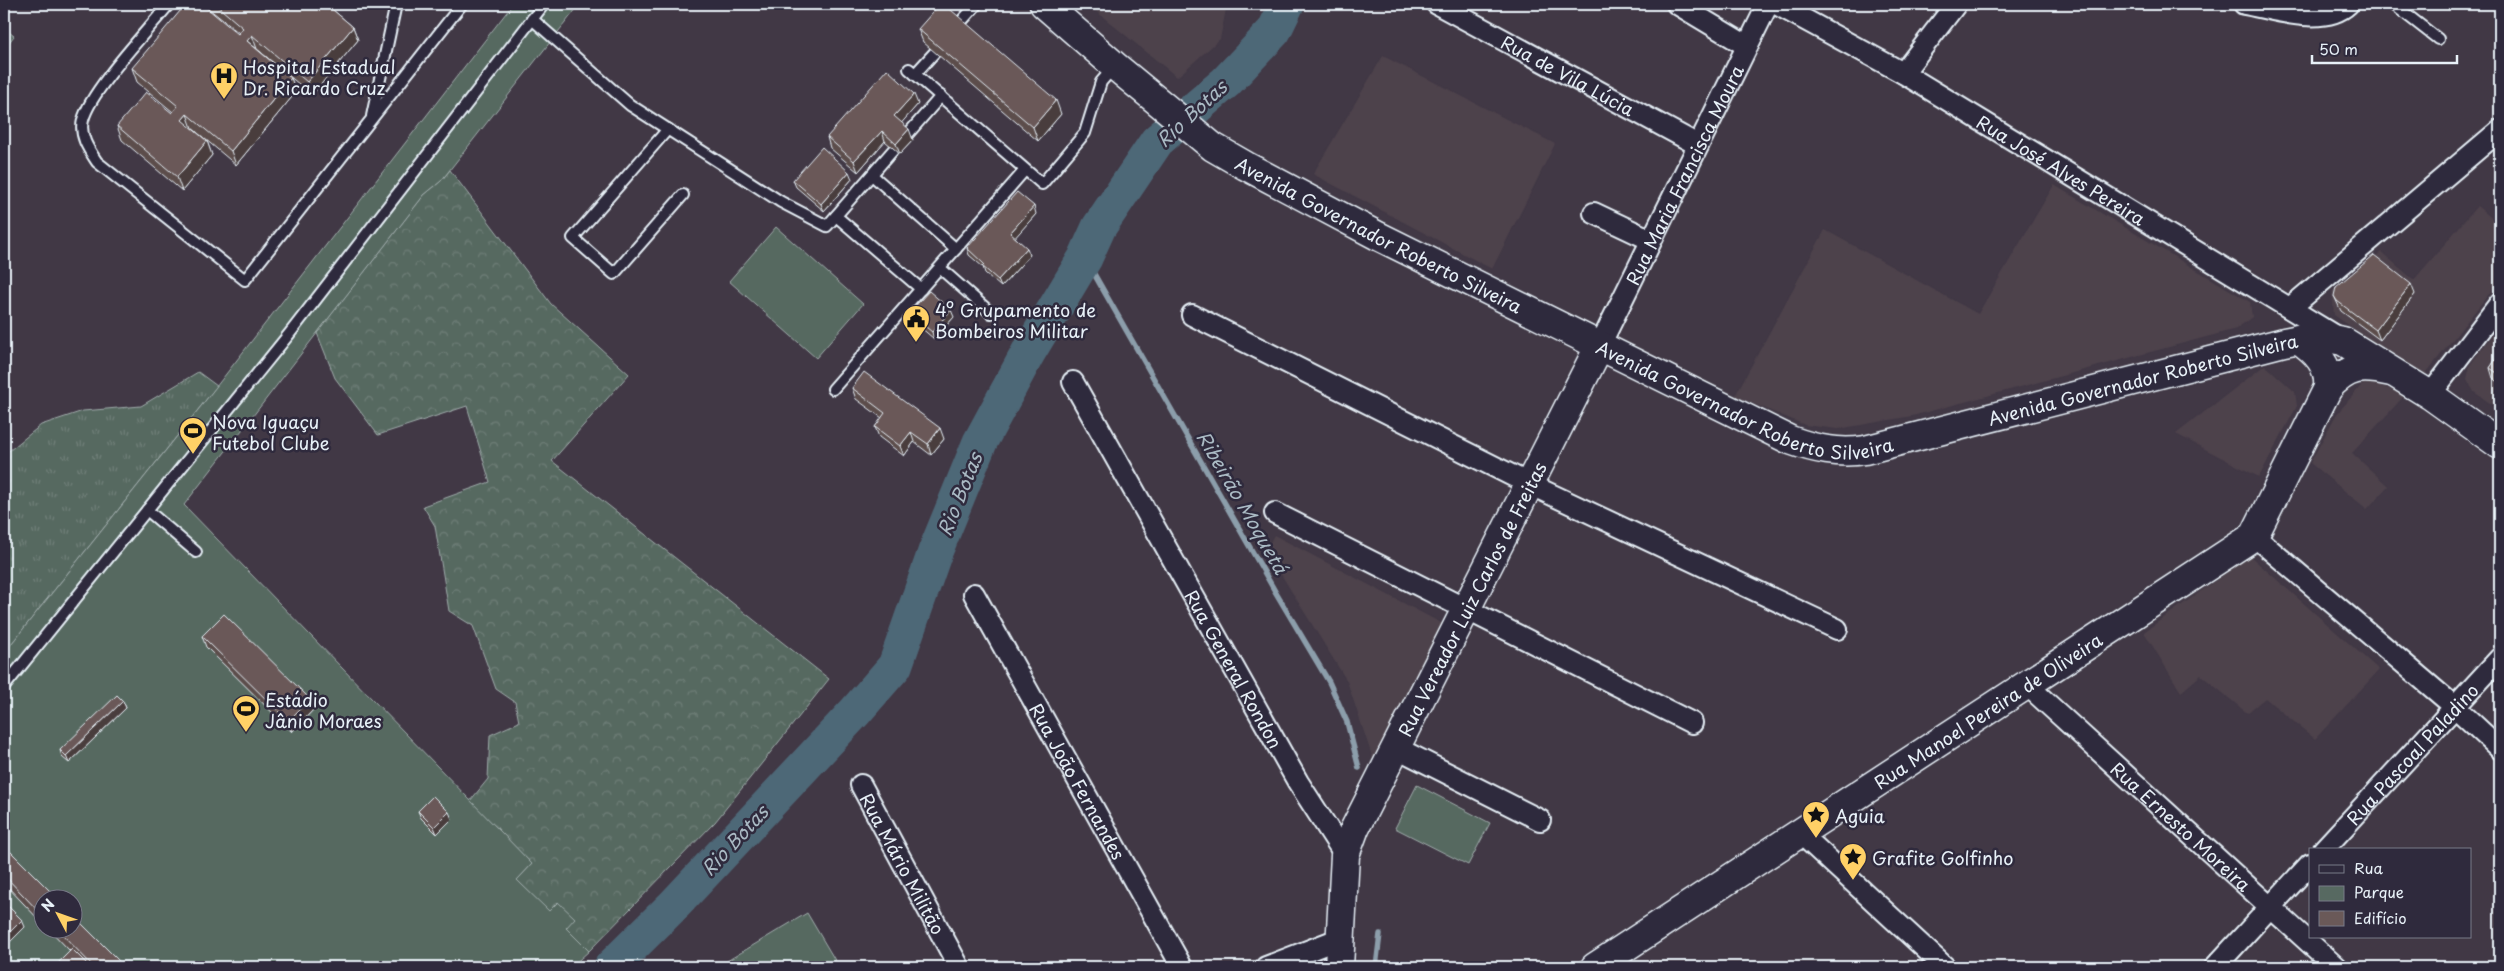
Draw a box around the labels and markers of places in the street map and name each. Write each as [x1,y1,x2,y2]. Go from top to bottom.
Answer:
place label: Hospital Estadual Dr. Ricardo Cruz [243,53,395,101]
hospital icon: Hospital Estadual Dr. Ricardo Cruz [209,61,239,100]
place label: 4º Grupamento de Bombeiros Militar [935,296,1096,344]
public building icon: 4º Grupamento de Bombeiros Militar [901,304,931,343]
place label: Nova Iguaçu Futebol Clube [212,408,330,456]
sports icon: Nova Iguaçu Futebol Clube [178,416,208,455]
place label: Estádio Jânio Moraes [265,686,382,734]
sports icon: Estádio Jânio Moraes [231,694,261,733]
place icon: Aguia [1801,800,1831,839]
place label: Aguia [1835,802,1885,829]
place icon: Grafite Golfinho [1838,842,1868,881]
place label: Grafite Golfinho [1872,844,2013,871]

